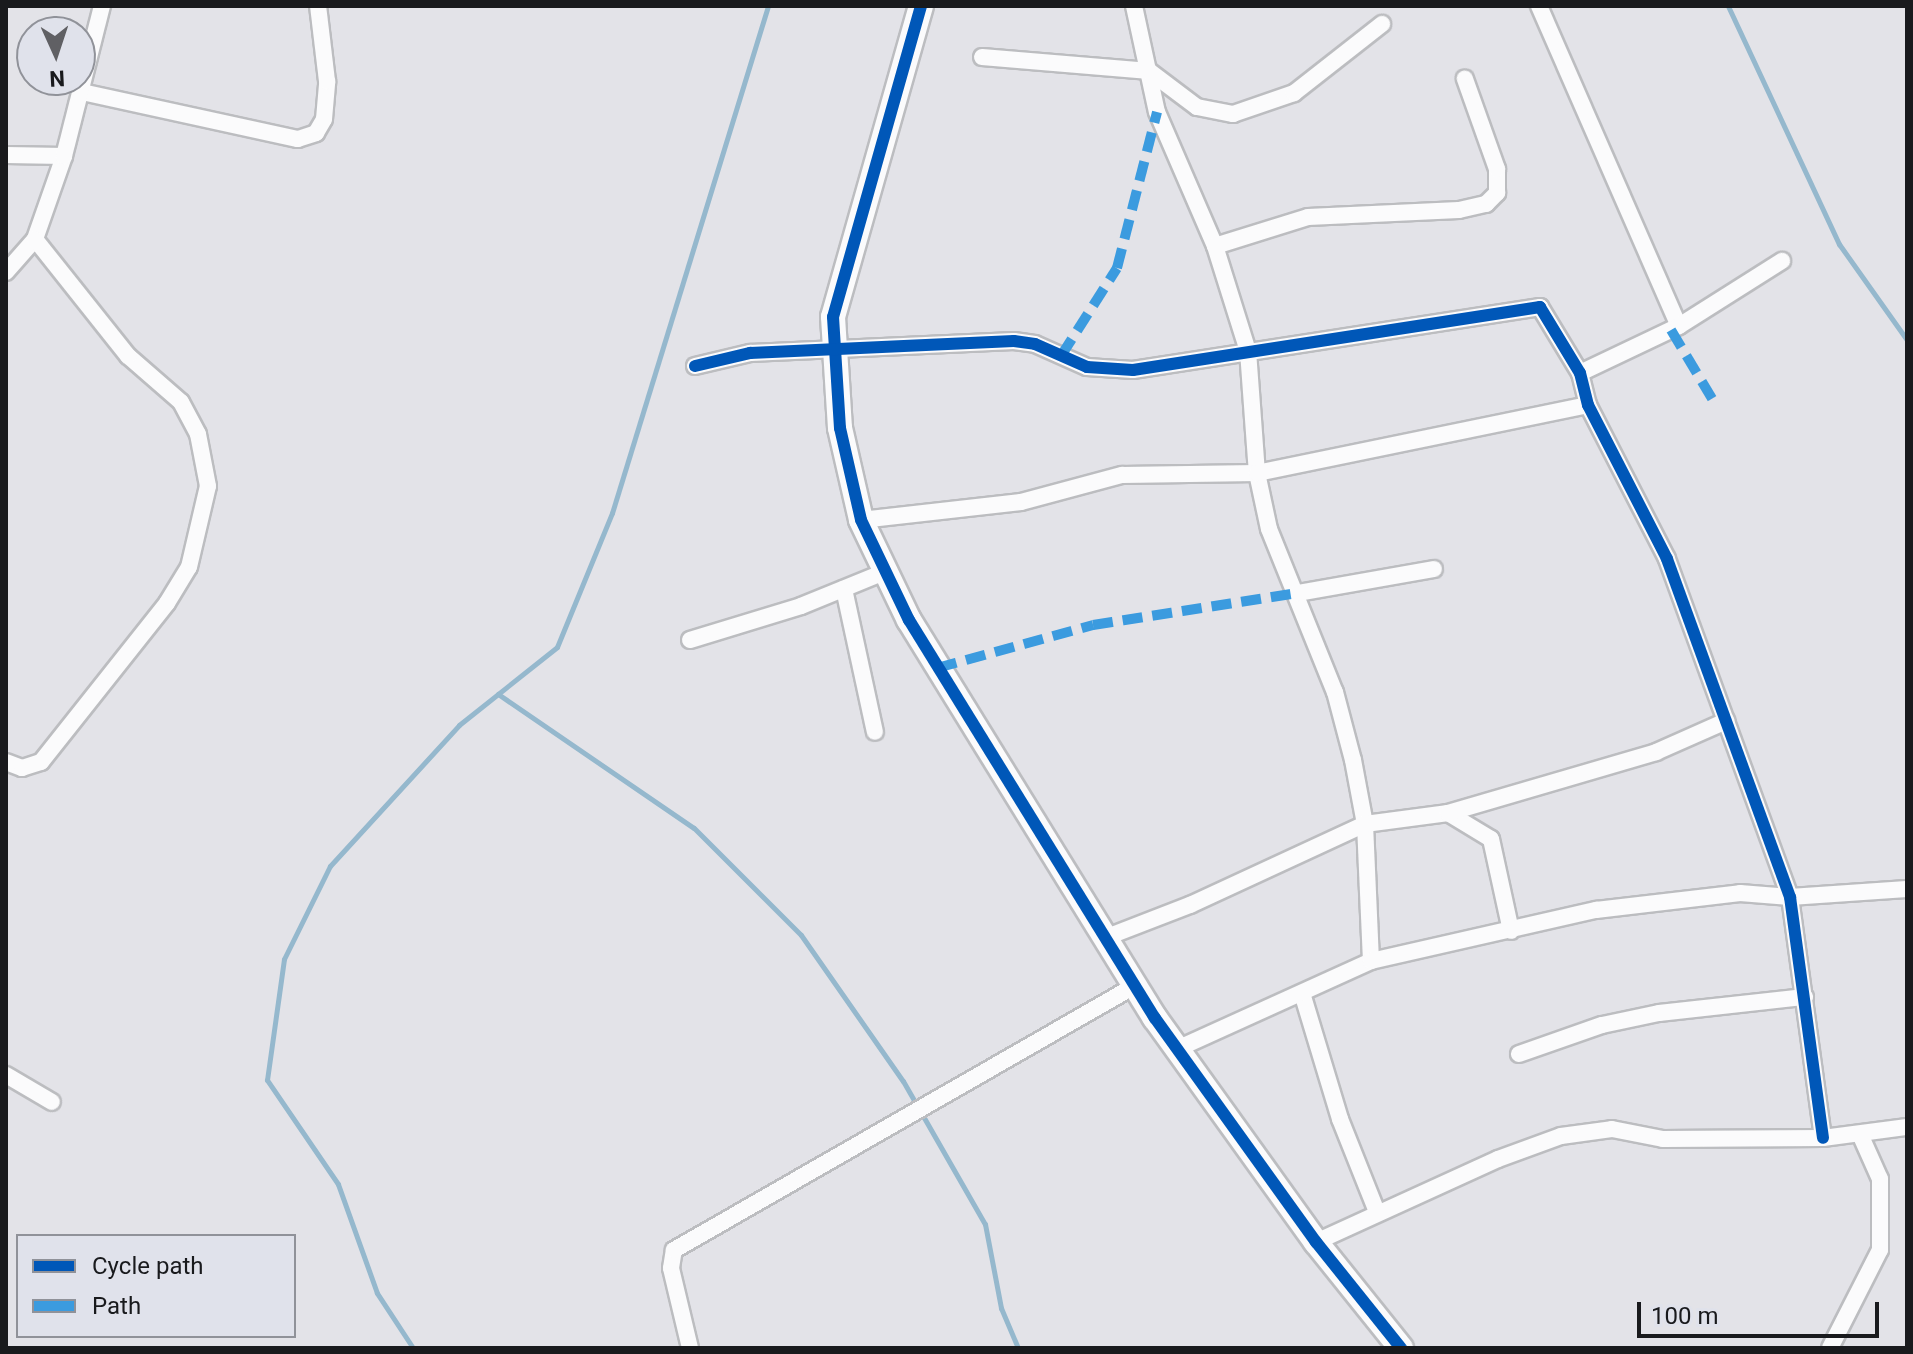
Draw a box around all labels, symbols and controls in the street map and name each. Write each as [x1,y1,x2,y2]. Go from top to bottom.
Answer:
north arrow [16,16,96,96]
text: N [49,66,66,91]
legend [16,1234,296,1338]
text: Cycle path [92,1252,204,1280]
scale bar [1641,1286,1883,1336]
text: Path [92,1292,141,1320]
text: 100 m [1651,1302,1718,1330]

